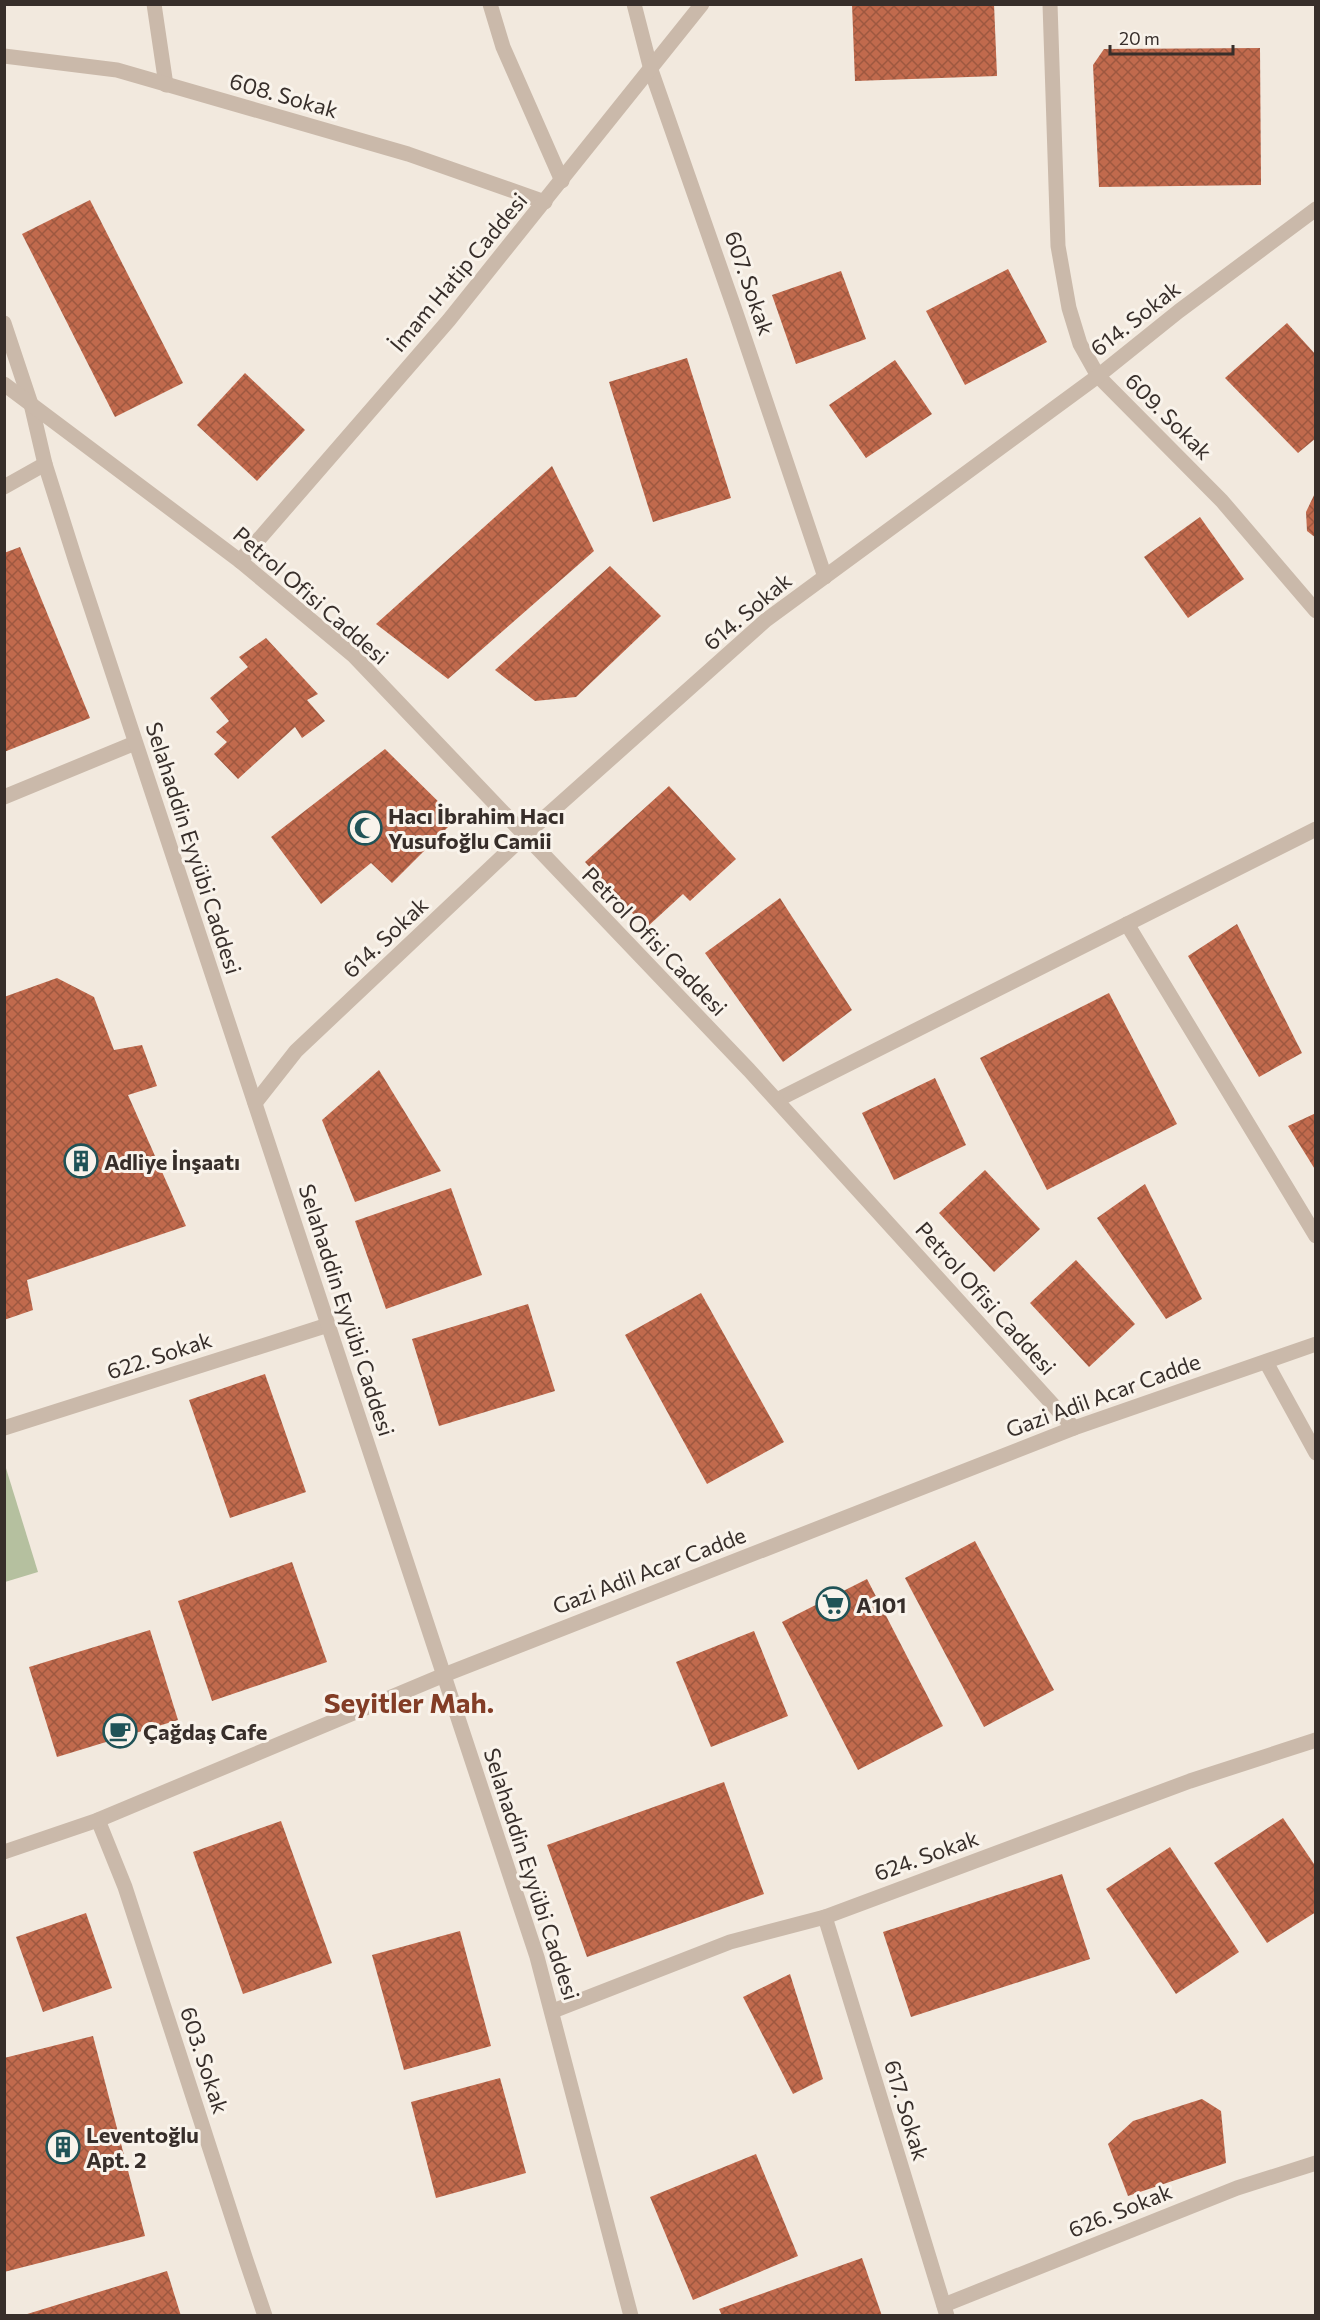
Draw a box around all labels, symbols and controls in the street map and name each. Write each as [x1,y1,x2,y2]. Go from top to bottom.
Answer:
scale bar [1110,18,1233,56]
text: 20 m [1119,27,1160,49]
street label: 608. Sokak [227,67,341,123]
street label: İmam Hatip Caddesi [384,187,532,357]
street label: 607. Sokak [720,227,780,339]
street label: 614. Sokak [1085,274,1185,361]
street label: 609. Sokak [1120,367,1218,465]
street label: Petrol Ofisi Caddesi [228,520,394,670]
street label: 614. Sokak [697,566,797,656]
street label: Selahaddin Eyyübi Caddesi [140,719,248,977]
place label: Hacı İbrahim Hacı Yusufoğlu Camii [388,802,565,854]
mosque icon: Hacı İbrahim Hacı Yusufoğlu Camii [347,810,383,846]
street label: Petrol Ofisi Caddesi [577,861,733,1021]
street label: 614. Sokak [337,891,433,983]
building icon: Adliye İnşaatı [63,1143,99,1179]
place label: Adliye İnşaatı [104,1148,240,1175]
street label: Selahaddin Eyyübi Caddesi [293,1181,401,1439]
street label: Petrol Ofisi Caddesi [910,1216,1062,1380]
street label: 622. Sokak [103,1325,215,1385]
street label: Gazi Adil Acar Cadde [1002,1347,1204,1443]
street label: Gazi Adil Acar Cadde [548,1521,750,1619]
supermarket icon: A101 [815,1586,851,1622]
place label: A101 [856,1591,906,1618]
district label: Seyitler Mah. [324,1685,494,1719]
cafe icon: Çağdaş Cafe [102,1713,138,1749]
place label: Çağdaş Cafe [143,1718,267,1745]
street label: Selahaddin Eyyübi Caddesi [478,1745,586,2003]
street label: 624. Sokak [870,1824,982,1886]
street label: 603. Sokak [175,2003,235,2117]
street label: 617. Sokak [879,2056,935,2164]
place label: Leventoğlu Apt. 2 [86,2121,199,2173]
building icon: Leventoğlu Apt. 2 [45,2129,81,2165]
street label: 626. Sokak [1064,2177,1176,2243]

